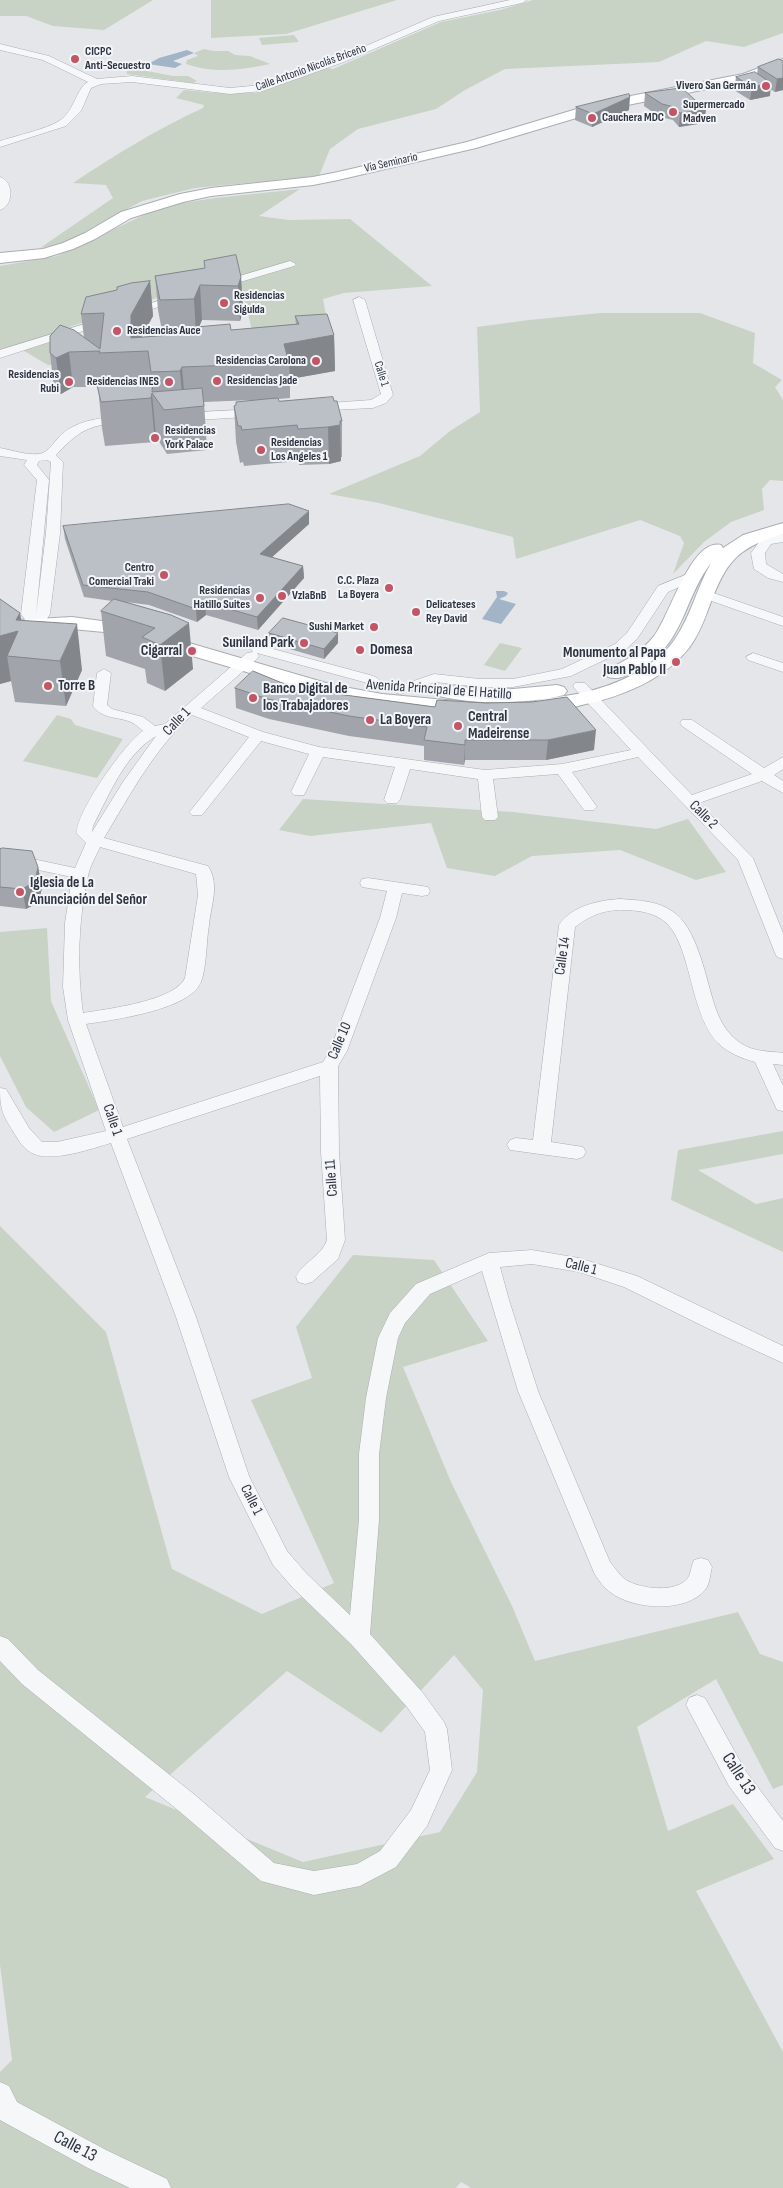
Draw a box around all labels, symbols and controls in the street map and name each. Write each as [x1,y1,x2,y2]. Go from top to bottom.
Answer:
street label: Calle Antonio Nicolás Briceño [254,41,368,95]
place label: CICPC Anti-Secuestro [85,45,151,73]
marker: CICPC Anti-Secuestro [69,53,81,65]
place label: Vivero San Germán [676,79,756,93]
marker: Vivero San Germán [760,80,772,92]
place label: Supermercado Madven [683,98,745,126]
marker: Supermercado Madven [667,106,679,118]
place label: Cauchera MDC [602,111,664,125]
marker: Cauchera MDC [586,112,598,124]
street label: Vía Seminario [363,150,419,176]
place label: Residencias Sigulda [234,289,285,317]
marker: Residencias Sigulda [218,297,230,309]
place label: Residencias Auce [127,324,201,338]
marker: Residencias Auce [111,325,123,337]
place label: Residencias Carolona [216,354,306,368]
marker: Residencias Carolona [310,355,322,367]
street label: Calle 1 [370,360,392,388]
place label: Residencias Rubi [8,368,59,396]
place label: Residencias Jade [227,374,297,388]
place label: Residencias INES [87,375,159,389]
marker: Residencias Jade [211,375,223,387]
marker: Residencias Rubi [63,376,75,388]
marker: Residencias INES [163,376,175,388]
place label: Residencias York Palace [165,424,216,452]
marker: Residencias York Palace [149,432,161,444]
place label: Residencias Los Angeles 1 [271,436,327,464]
marker: Residencias Los Angeles 1 [255,444,267,456]
place label: Centro Comercial Traki [89,561,154,589]
marker: Centro Comercial Traki [158,569,170,581]
place label: C.C. Plaza La Boyera [337,574,379,602]
marker: C.C. Plaza La Boyera [383,582,395,594]
place label: Residencias Hatillo Suites [194,584,250,612]
place label: VzlaBnB [292,589,326,603]
marker: VzlaBnB [276,590,288,602]
marker: Residencias Hatillo Suites [254,592,266,604]
place label: Delicateses Rey David [426,598,476,626]
marker: Delicateses Rey David [410,606,422,618]
place label: Sushi Market [309,620,364,634]
marker: Sushi Market [368,621,380,633]
place label: Suniland Park [223,634,294,652]
marker: Suniland Park [298,637,310,649]
place label: Domesa [370,641,413,659]
place label: Cigarral [141,642,182,660]
marker: Domesa [354,644,366,656]
place label: Monumento al Papa Juan Pablo II [563,644,666,679]
marker: Cigarral [186,645,198,657]
marker: Monumento al Papa Juan Pablo II [670,656,682,668]
street label: Avenida Principal de El Hatillo [366,676,512,704]
place label: Torre B [58,677,95,695]
marker: Torre B [42,680,54,692]
place label: Banco Digital de los Trabajadores [263,680,348,715]
marker: Banco Digital de los Trabajadores [247,692,259,704]
street label: Calle 1 [159,704,195,740]
place label: Central Madeirense [468,708,529,743]
place label: La Boyera [380,711,431,729]
marker: La Boyera [364,714,376,726]
marker: Central Madeirense [452,720,464,732]
street label: Calle 2 [685,797,721,833]
place label: Iglesia de La Anunciación del Señor [30,874,147,909]
marker: Iglesia de La Anunciación del Señor [14,886,26,898]
street label: Calle 14 [551,936,575,976]
street label: Calle 10 [324,1020,356,1062]
street label: Calle 1 [98,1102,126,1138]
street label: Calle 11 [322,1159,342,1197]
street label: Calle 1 [563,1254,599,1280]
street label: Calle 1 [236,1482,266,1518]
street label: Calle 13 [716,1749,760,1799]
street label: Calle 13 [50,2127,100,2167]

